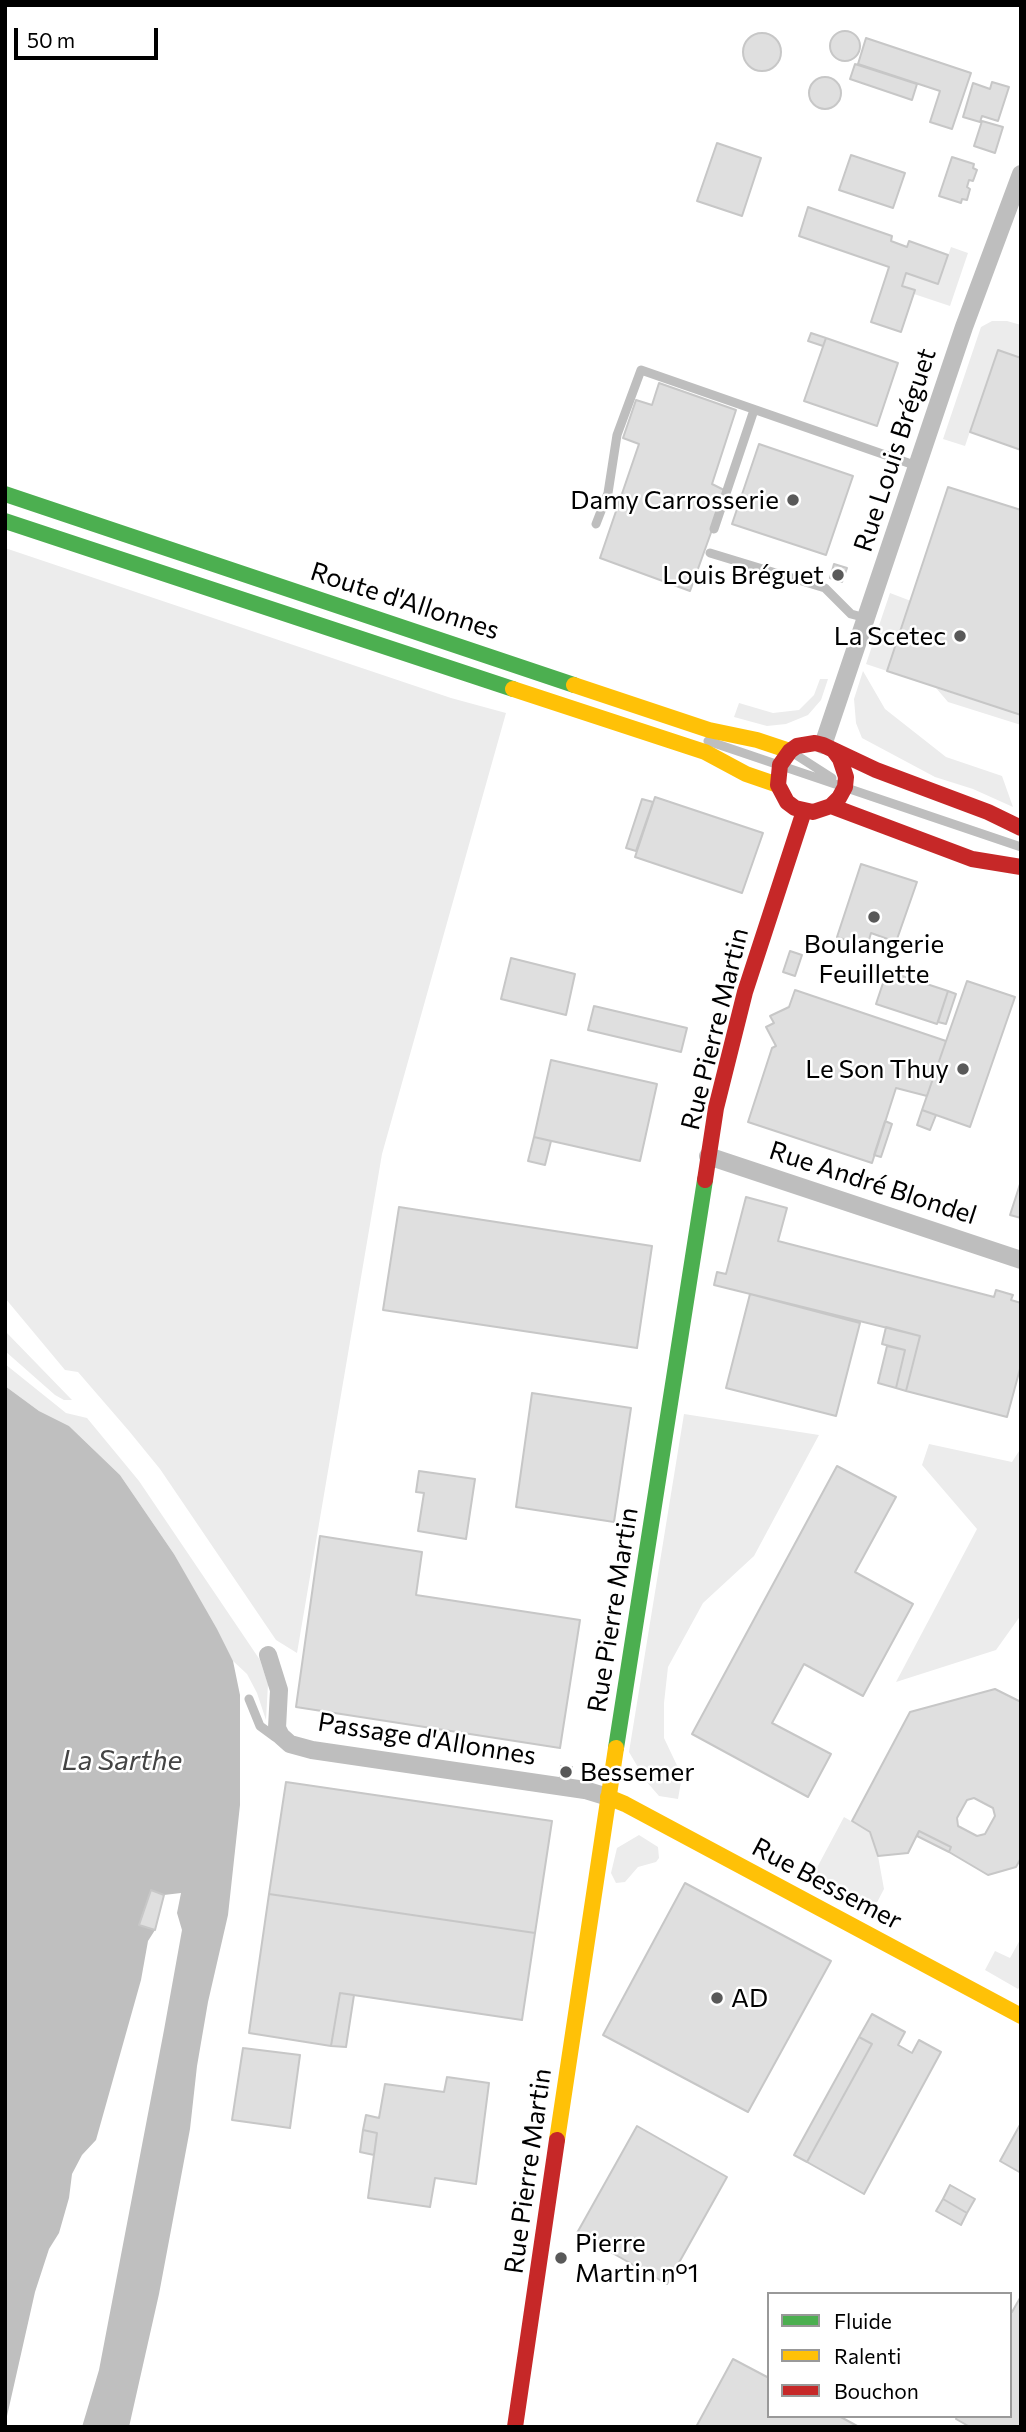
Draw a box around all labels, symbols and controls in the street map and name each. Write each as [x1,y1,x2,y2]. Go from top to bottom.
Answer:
scale bar [18,14,161,58]
text: 50 m [27,27,75,52]
street label: Rue Louis Bréguet [847,344,943,556]
place label: Damy Carrosserie [570,484,779,516]
marker: Damy Carrosserie [785,492,801,508]
street label: Route d'Allonnes [307,556,503,646]
place label: Louis Bréguet [662,559,824,591]
marker: Louis Bréguet [830,567,846,583]
place label: La Scetec [834,620,946,652]
marker: La Scetec [952,628,968,644]
marker: Boulangerie Feuillette [866,909,882,925]
street label: Rue Pierre Martin [675,925,755,1133]
place label: Boulangerie Feuillette [804,928,944,990]
place label: Le Son Thuy [805,1053,949,1085]
marker: Le Son Thuy [955,1061,971,1077]
street label: Rue André Blondel [765,1135,981,1231]
street label: Rue Pierre Martin [581,1505,645,1715]
street label: Passage d'Allonnes [316,1706,538,1772]
water label: La Sarthe [62,1744,182,1778]
place label: Bessemer [580,1756,695,1788]
marker: Bessemer [558,1764,574,1780]
street label: Rue Bessemer [747,1831,907,1937]
place label: AD [731,1982,768,2014]
marker: AD [709,1990,725,2006]
street label: Rue Pierre Martin [498,2066,558,2276]
place label: Pierre Martin n°1 [575,2227,699,2288]
marker: Pierre Martin n°1 [553,2250,569,2266]
legend [767,2292,1012,2418]
text: Fluide [834,2308,892,2333]
text: Ralenti [834,2343,901,2368]
text: Bouchon [834,2378,919,2403]

